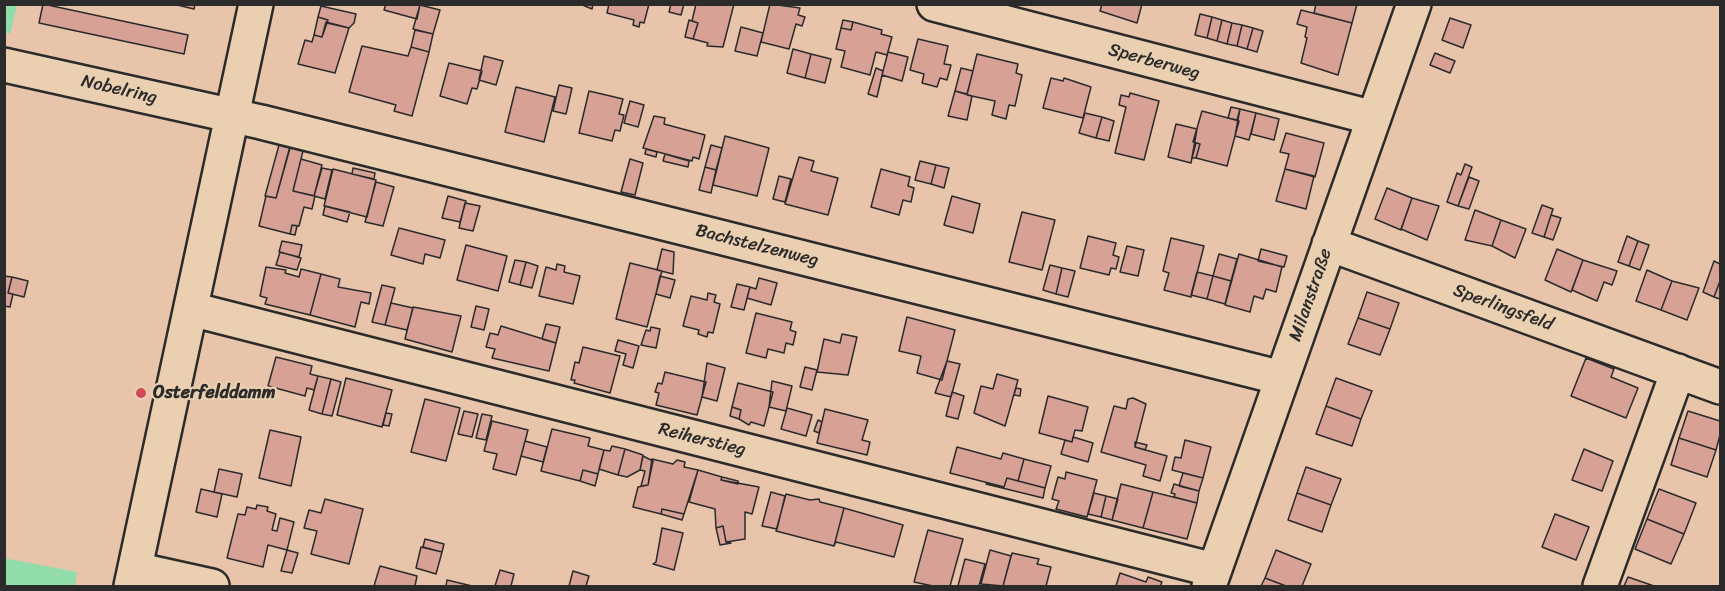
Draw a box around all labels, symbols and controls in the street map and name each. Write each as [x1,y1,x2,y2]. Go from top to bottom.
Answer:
street label: Sperberweg [1106,39,1202,85]
street label: Nobelring [79,71,159,109]
street label: Bachstelzenweg [693,220,821,272]
street label: Milanstraße [1285,246,1337,344]
street label: Sperlingsfeld [1450,280,1556,336]
place label: Osterfelddamm [153,382,275,404]
marker: Osterfelddamm [134,386,148,400]
street label: Reiherstieg [656,419,748,461]

